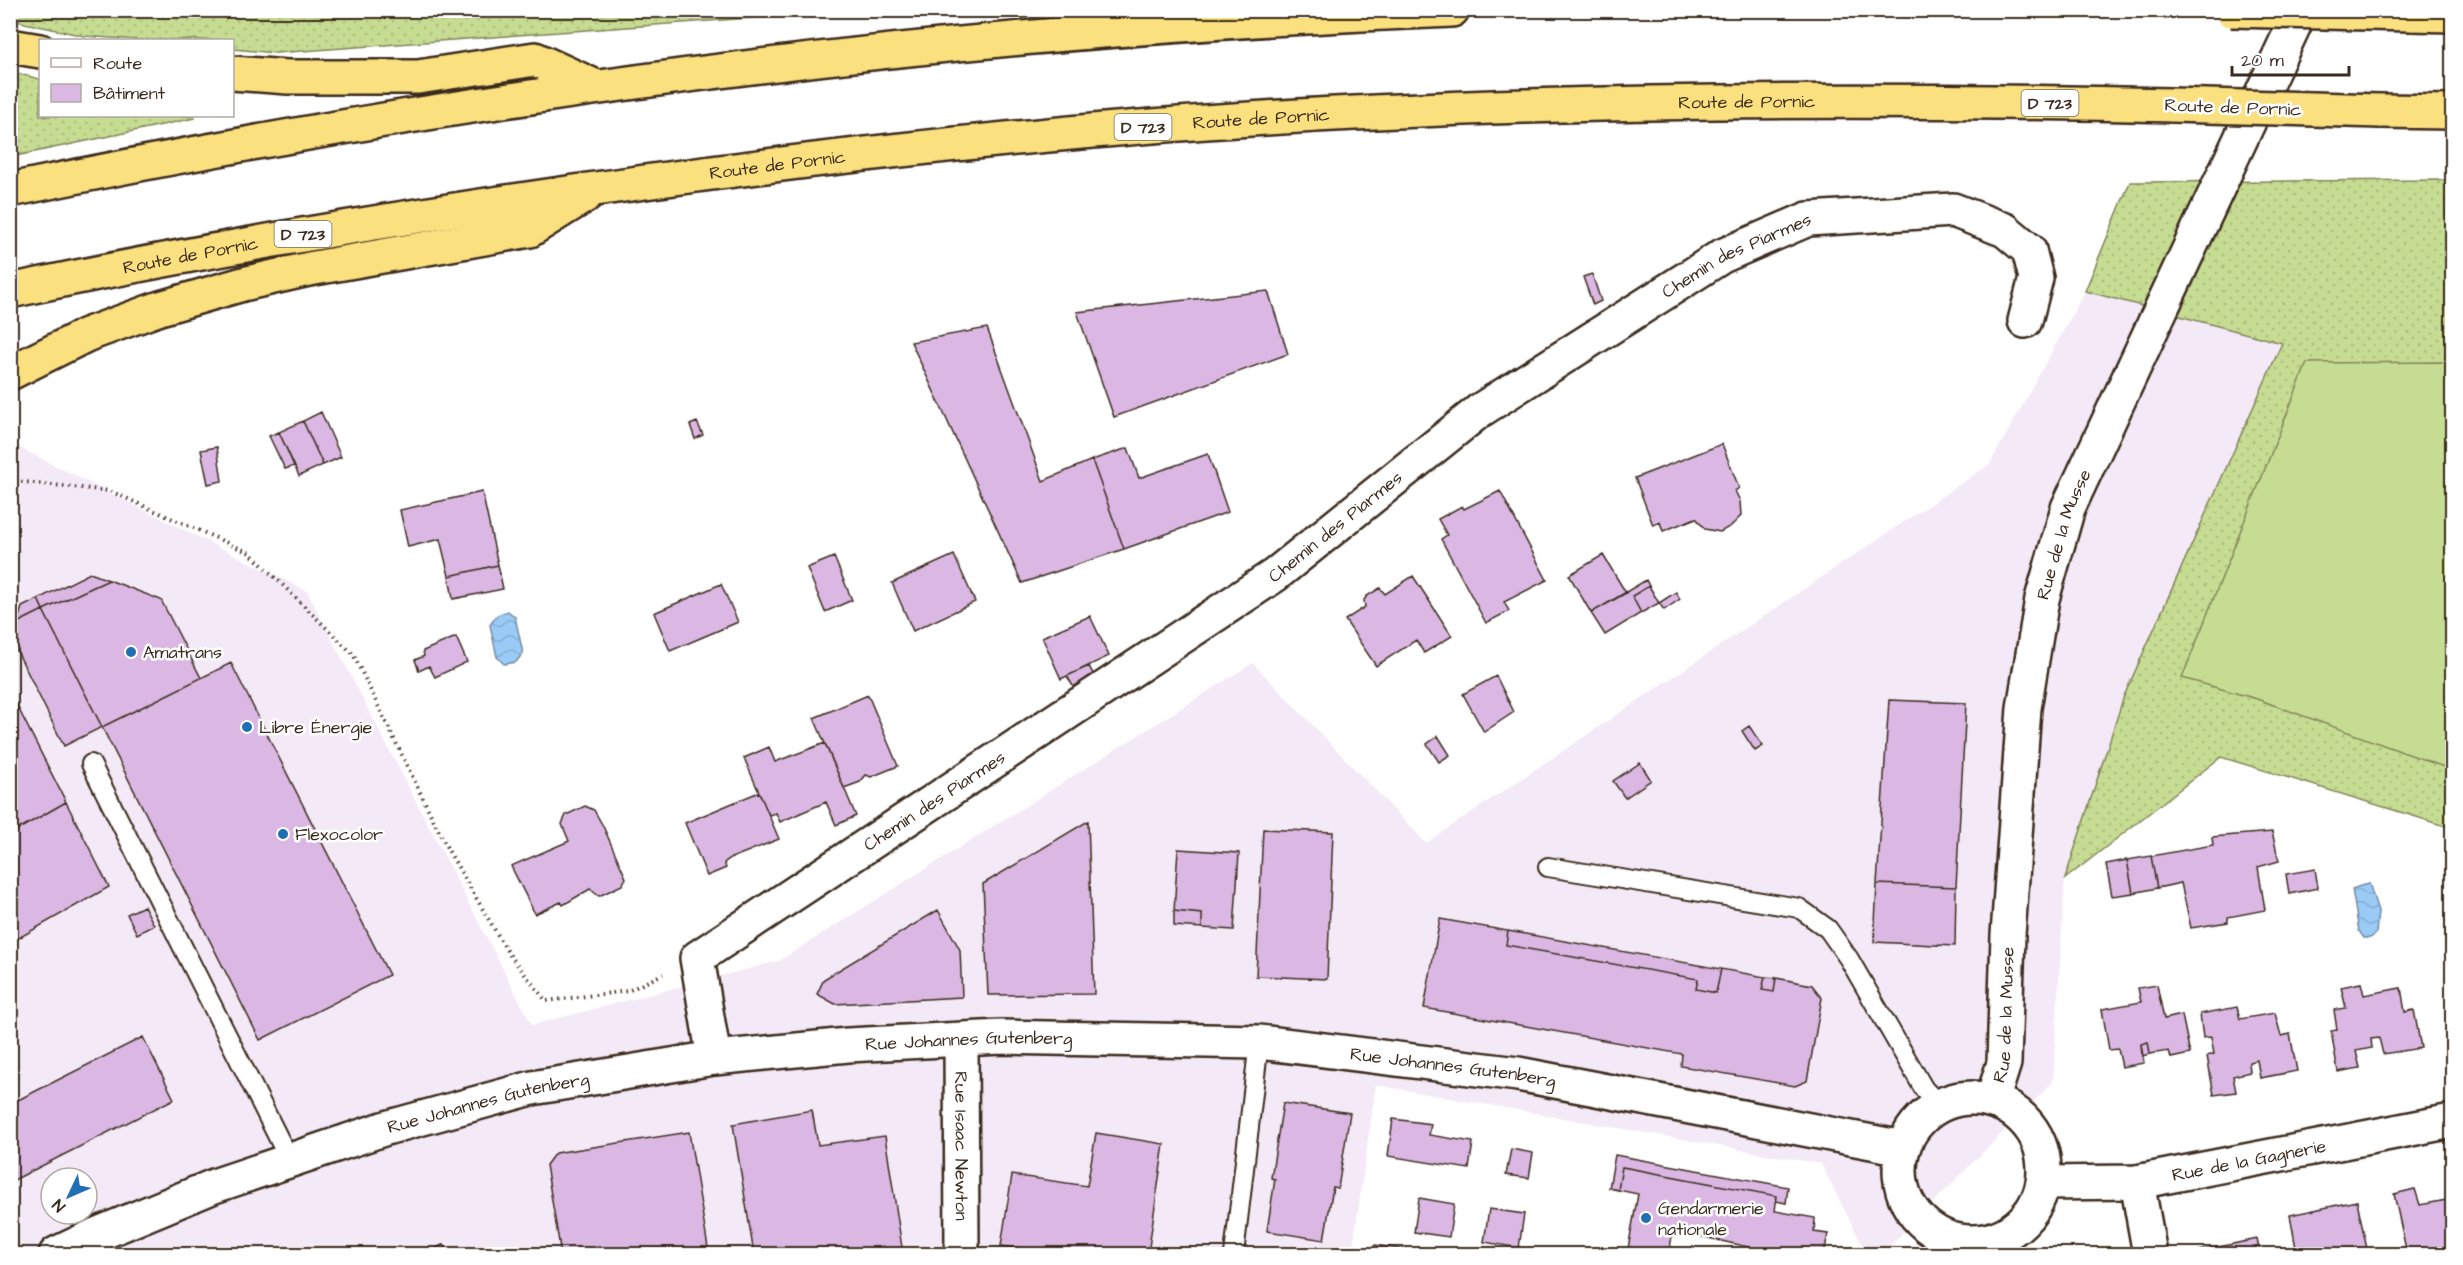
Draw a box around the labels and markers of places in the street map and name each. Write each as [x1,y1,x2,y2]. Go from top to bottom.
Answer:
place label: Amatrans [143,640,222,665]
marker: Amatrans [124,645,138,659]
place label: Libre Énergie [259,715,373,741]
marker: Libre Énergie [240,720,254,734]
place label: Flexocolor [295,822,383,847]
marker: Flexocolor [276,827,290,841]
place label: Gendarmerie nationale [1658,1196,1764,1242]
marker: Gendarmerie nationale [1639,1211,1653,1225]

